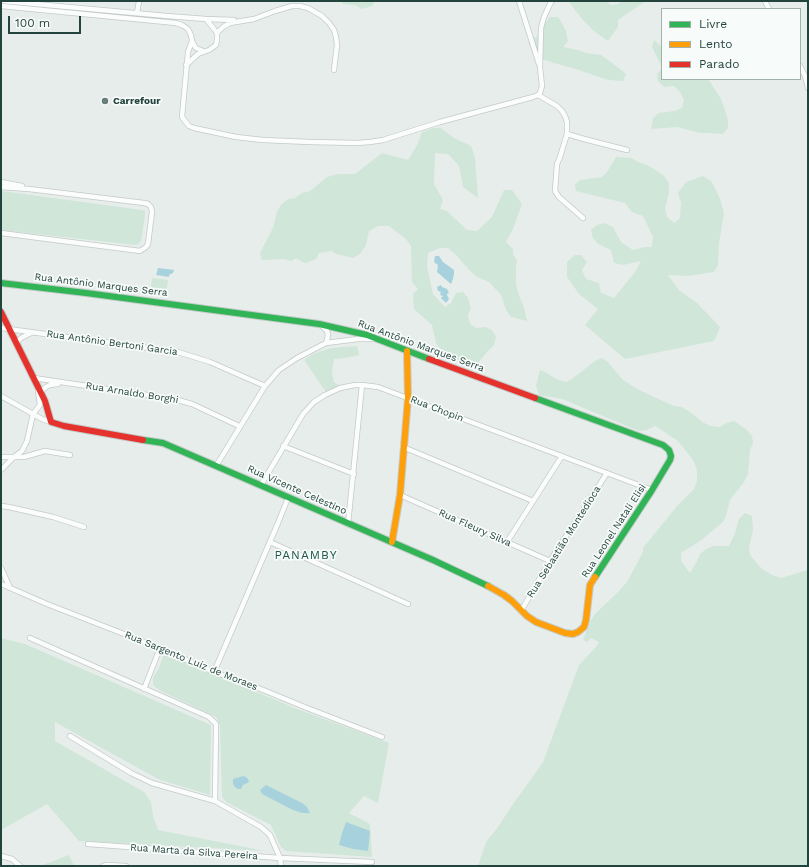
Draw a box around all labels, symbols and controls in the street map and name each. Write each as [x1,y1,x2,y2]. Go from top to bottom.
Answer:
scale bar [10,8,83,34]
legend [661,8,801,80]
text: 100 m [15,16,50,30]
text: Livre [699,17,727,31]
text: Lento [699,37,733,51]
text: Parado [699,57,739,71]
place label: Carrefour [113,95,160,107]
marker: Carrefour [100,96,110,106]
street label: Rua Antônio Marques Serra [34,271,168,299]
street label: Rua Antônio Marques Serra [356,317,486,375]
street label: Rua Antônio Bertoni Garcia [46,328,178,358]
street label: Rua Arnaldo Borghi [85,380,179,406]
street label: Rua Chopin [409,393,465,425]
street label: Rua Vicente Celestino [245,463,349,517]
street label: Rua Leonel Natali Elisi [579,482,649,580]
street label: Rua Sebastião Montedioca [525,484,603,600]
street label: Rua Fleury Silva [437,507,513,549]
district label: PANAMBY [274,548,338,562]
street label: Rua Sargento Luíz de Moraes [123,629,259,693]
street label: Rua Marta da Silva Pereira [130,842,258,862]

